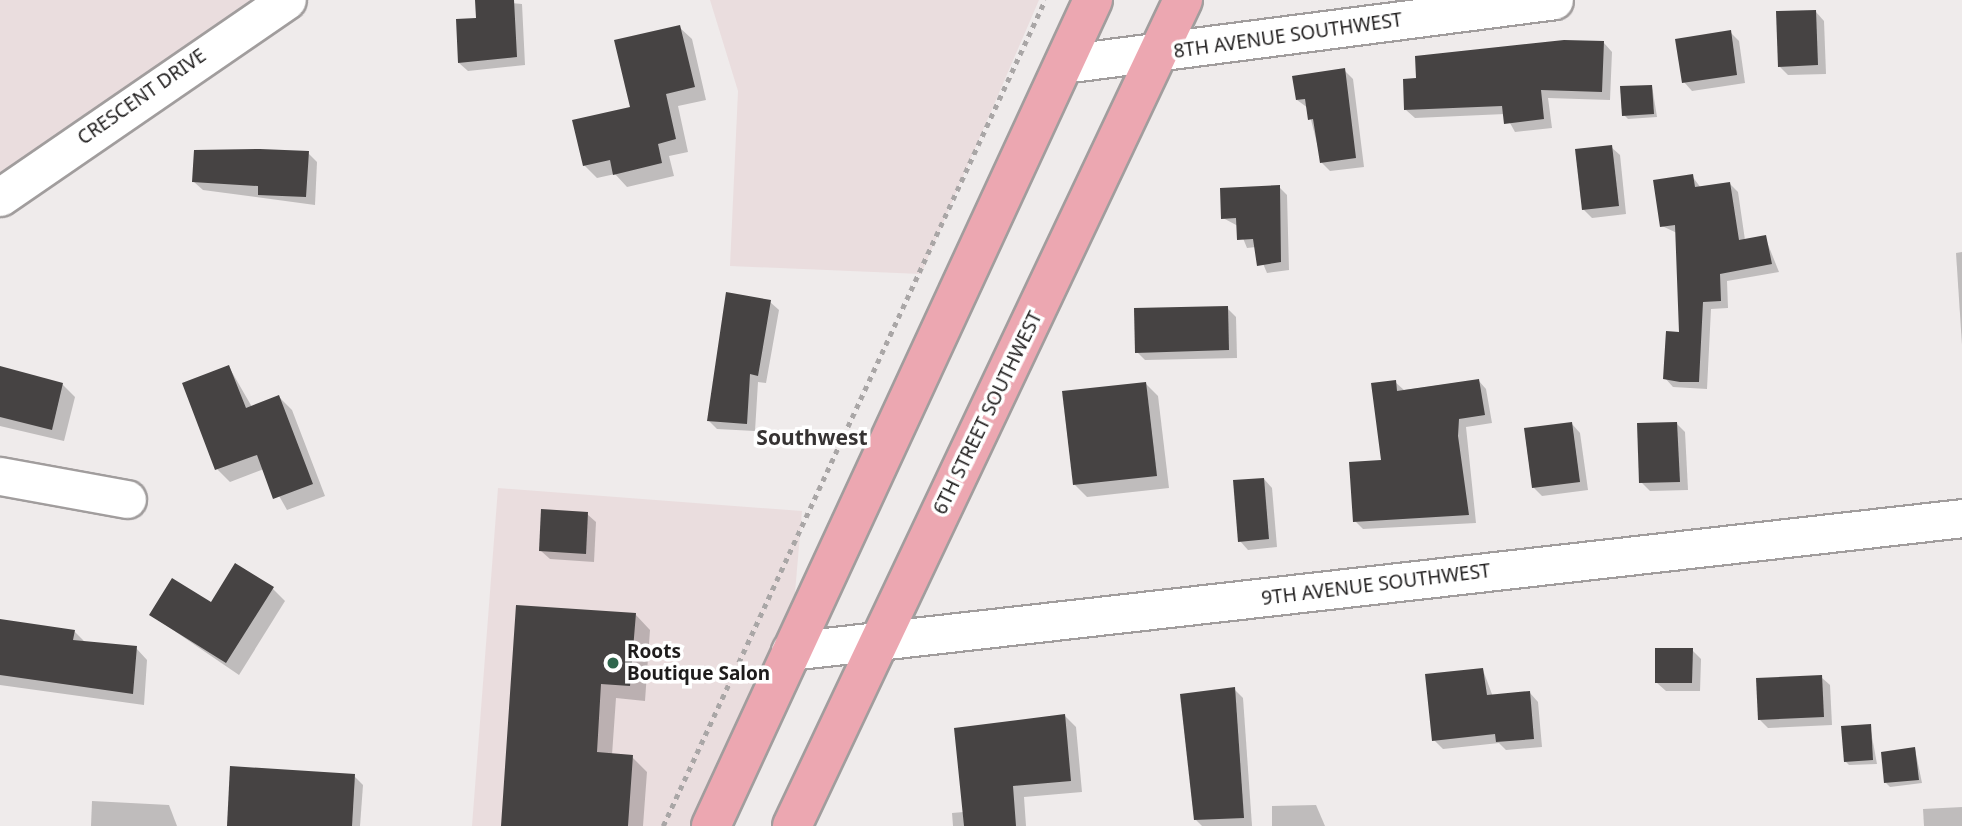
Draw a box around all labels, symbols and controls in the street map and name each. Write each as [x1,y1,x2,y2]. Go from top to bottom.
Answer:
street label: 8TH AVENUE SOUTHWEST [1172,9,1404,63]
street label: CRESCENT DRIVE [73,44,211,150]
street label: 6TH STREET SOUTHWEST [929,308,1047,518]
district label: Southwest [756,424,868,450]
street label: 9TH AVENUE SOUTHWEST [1260,560,1492,610]
place label: Roots Boutique Salon [627,641,770,685]
marker: Roots Boutique Salon [605,655,621,671]

